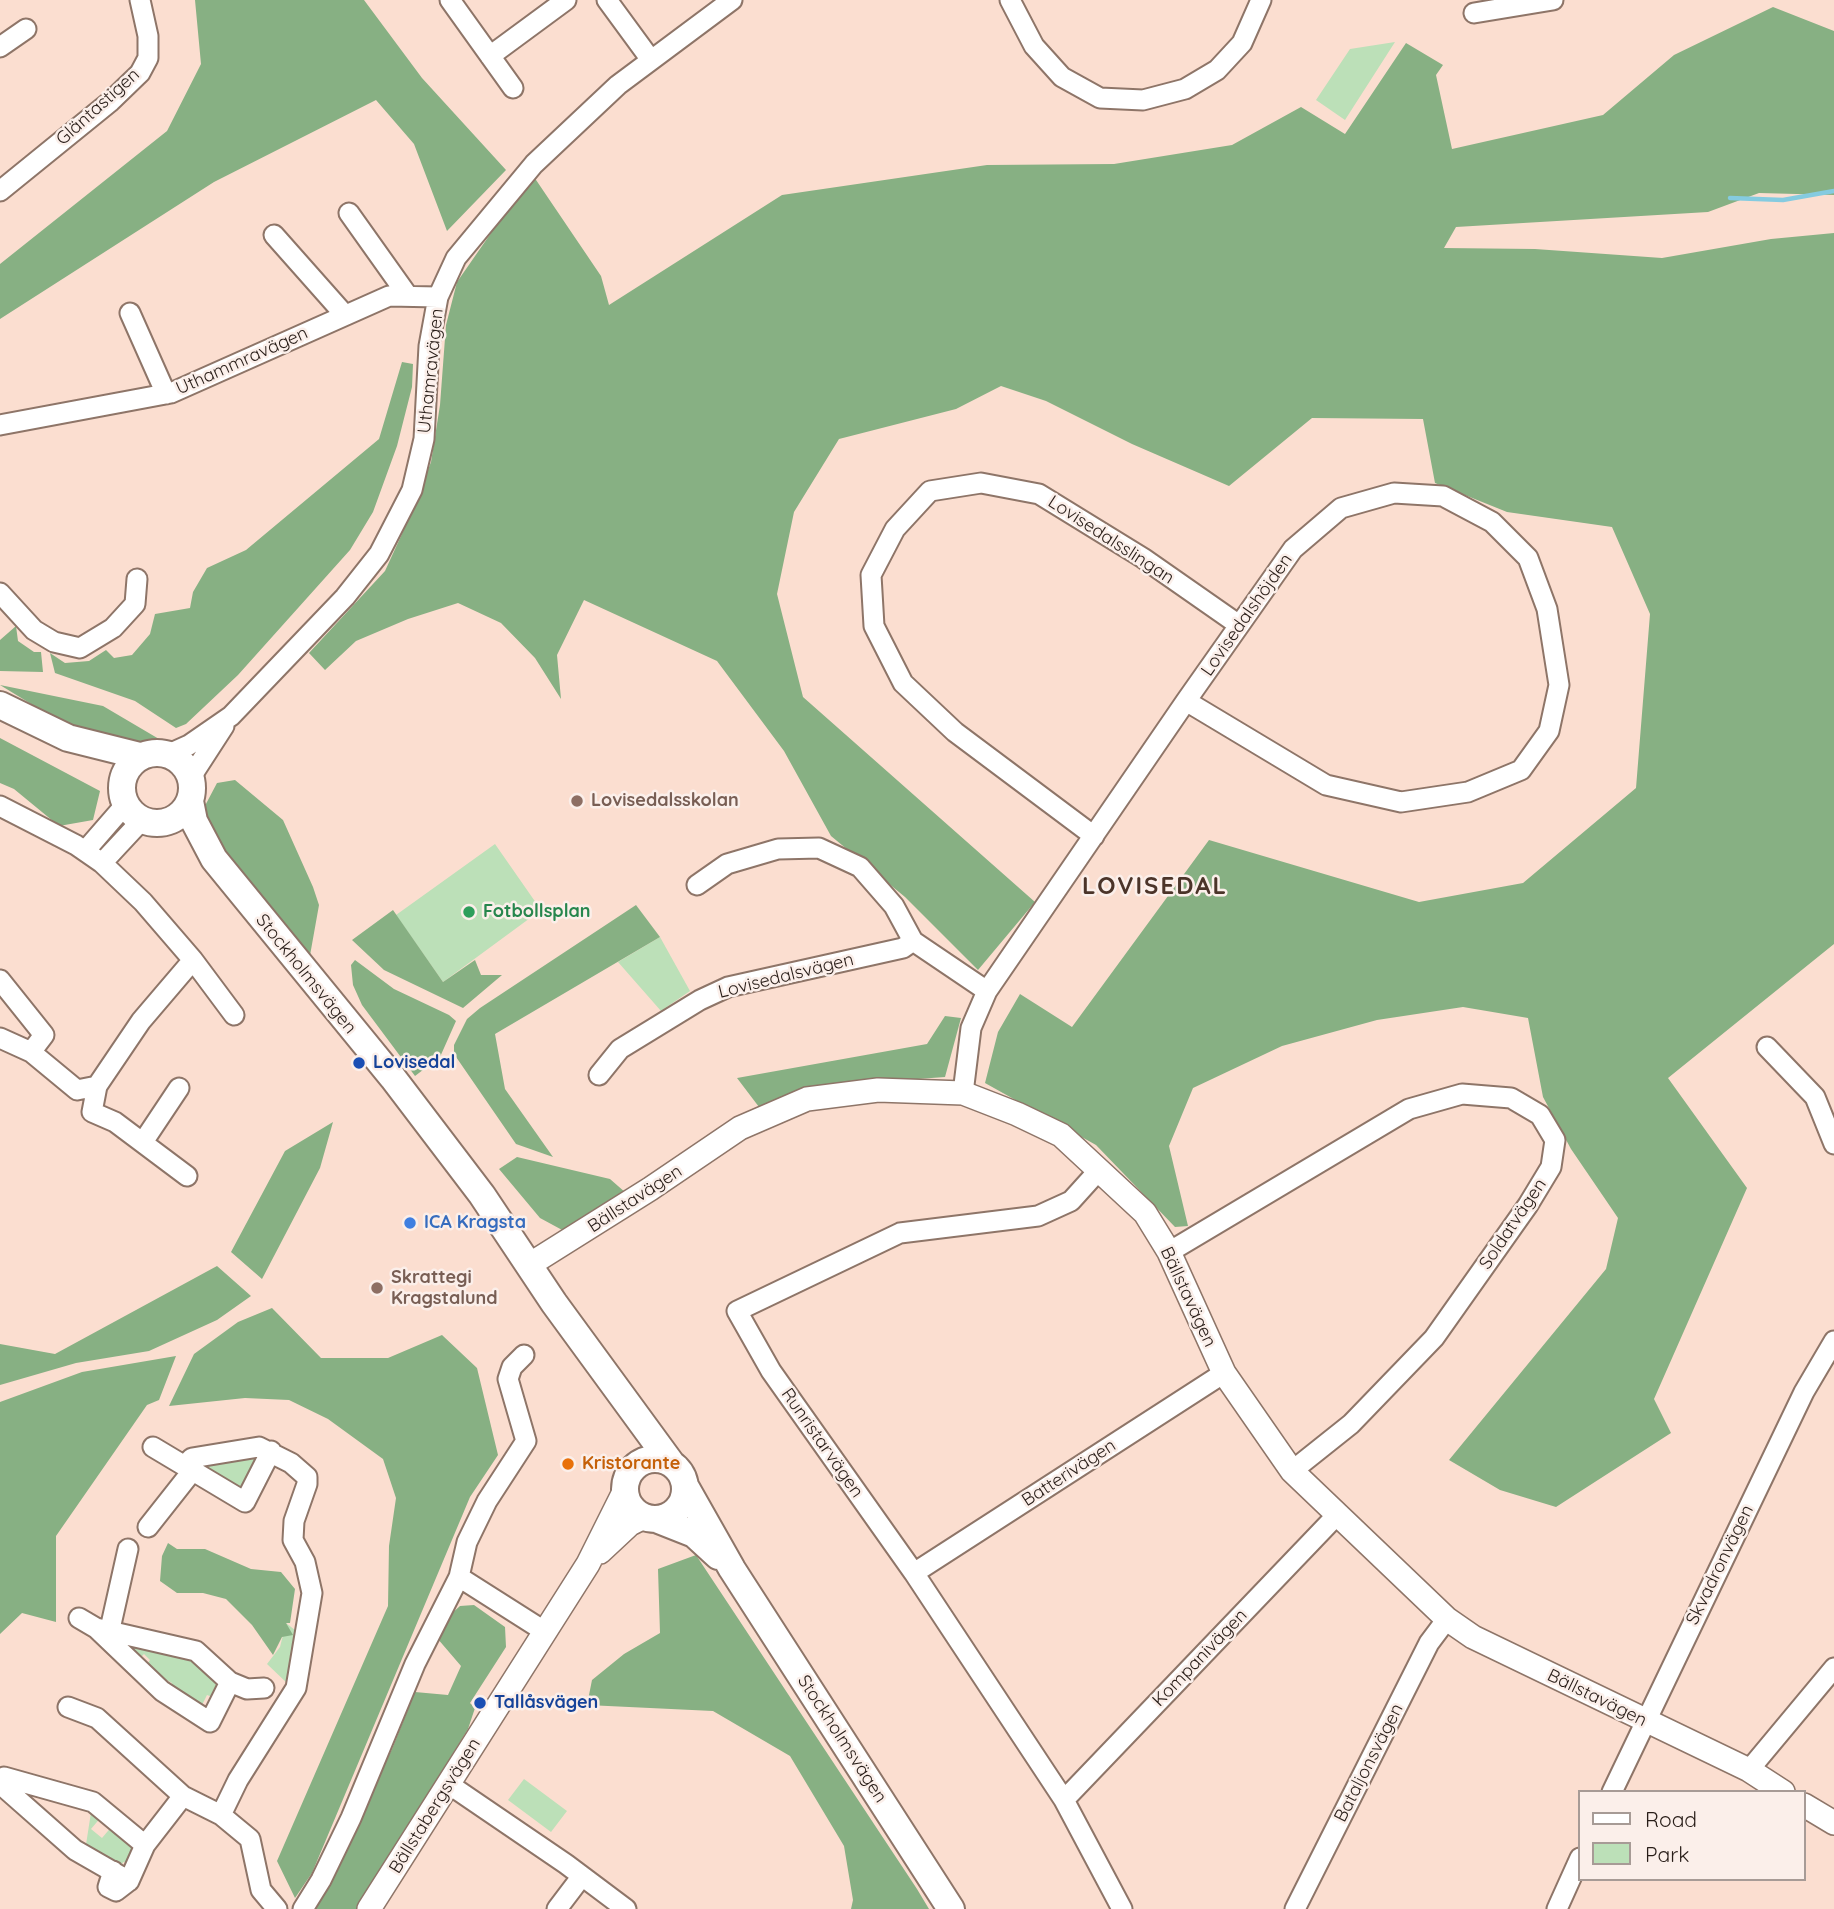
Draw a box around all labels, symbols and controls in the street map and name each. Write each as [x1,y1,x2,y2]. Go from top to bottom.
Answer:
street label: Gläntastigen [52,64,144,150]
street label: Uthamravägen [414,307,448,435]
street label: Uthammravägen [173,322,311,400]
street label: Lovisedalsslingan [1044,491,1178,589]
street label: Lovisedalshöjden [1197,550,1297,680]
place label: Lovisedalsskolan [591,790,739,812]
marker: Lovisedalsskolan [569,793,585,809]
district label: LOVISEDAL [1083,873,1227,901]
place label: Fotbollsplan [483,901,591,923]
marker: Fotbollsplan [461,904,477,920]
street label: Stockholmsvägen [251,910,361,1038]
street label: Lovisedalsvägen [716,949,856,1003]
place label: Lovisedal [373,1052,455,1074]
marker: Lovisedal [351,1055,367,1071]
street label: Bällstavägen [584,1161,686,1237]
street label: Soldatvägen [1475,1175,1551,1273]
place label: ICA Kragsta [424,1212,526,1234]
marker: ICA Kragsta [402,1215,418,1231]
street label: Bällstavägen [1155,1244,1221,1350]
place label: Skrattegi Kragstalund [391,1267,498,1310]
marker: Skrattegi Kragstalund [369,1280,385,1296]
street label: Runristarvägen [776,1384,868,1502]
street label: Batterivägen [1018,1435,1120,1511]
place label: Kristorante [582,1453,680,1475]
marker: Kristorante [560,1456,576,1472]
street label: Skvadronvägen [1682,1502,1758,1628]
street label: Kompanivägen [1148,1605,1252,1711]
street label: Bällstavägen [1544,1665,1650,1731]
street label: Stockholmsvägen [793,1671,891,1807]
place label: Tallåsvägen [494,1692,598,1714]
marker: Tallåsvägen [472,1695,488,1711]
street label: Bataljonsvägen [1330,1700,1408,1826]
street label: Bällstabergsvägen [385,1734,485,1878]
legend [1578,1790,1806,1881]
text: Road [1645,1806,1697,1832]
text: Park [1645,1841,1689,1867]

